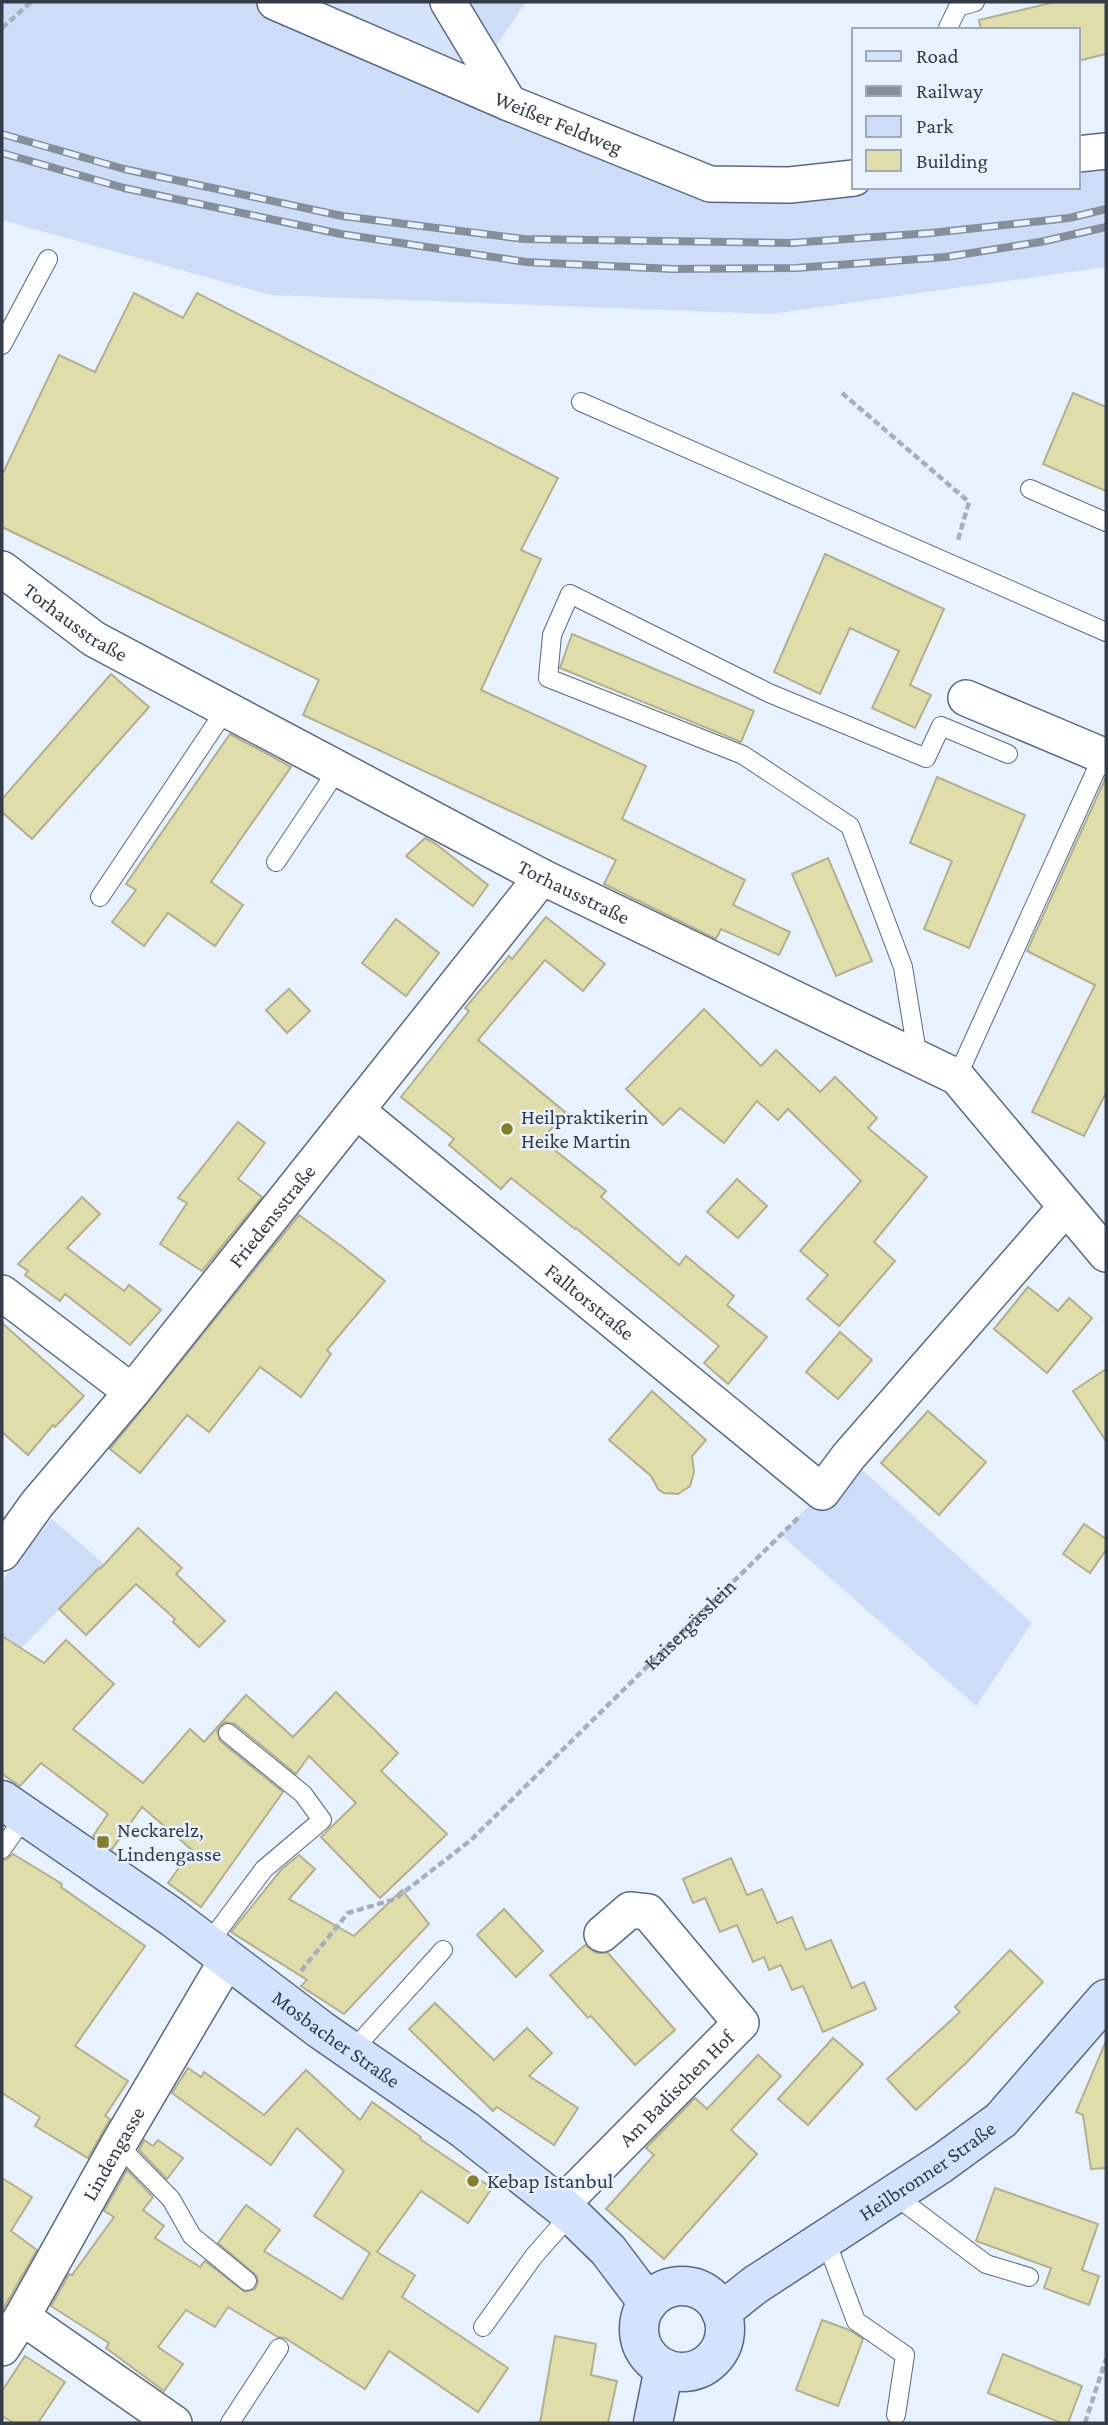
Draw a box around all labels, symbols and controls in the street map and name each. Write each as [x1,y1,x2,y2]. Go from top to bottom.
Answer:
legend [852,28,1080,189]
text: Road [916,44,959,68]
text: Railway [916,79,983,103]
street label: Weißer Feldweg [491,86,626,159]
text: Park [916,114,953,138]
text: Building [916,149,988,173]
street label: Torhausstraße [19,578,132,667]
street label: Torhausstraße [514,854,634,929]
place label: Heilpraktikerin Heike Martin [521,1105,649,1153]
marker: Heilpraktikerin Heike Martin [499,1121,515,1137]
street label: Friedensstraße [224,1160,320,1272]
street label: Falltorstraße [540,1258,639,1345]
street label: Kaisergässlein [639,1574,741,1675]
place label: Neckarelz, Lindengasse [117,1818,221,1866]
marker: Neckarelz, Lindengasse [95,1834,111,1850]
street label: Mosbacher Straße [267,1985,405,2093]
street label: Am Badischen Hof [614,2024,740,2151]
street label: Lindengasse [77,2102,150,2205]
street label: Heilbronner Straße [854,2116,1000,2226]
place label: Kebap Istanbul [487,2169,613,2193]
marker: Kebap Istanbul [465,2173,481,2189]

